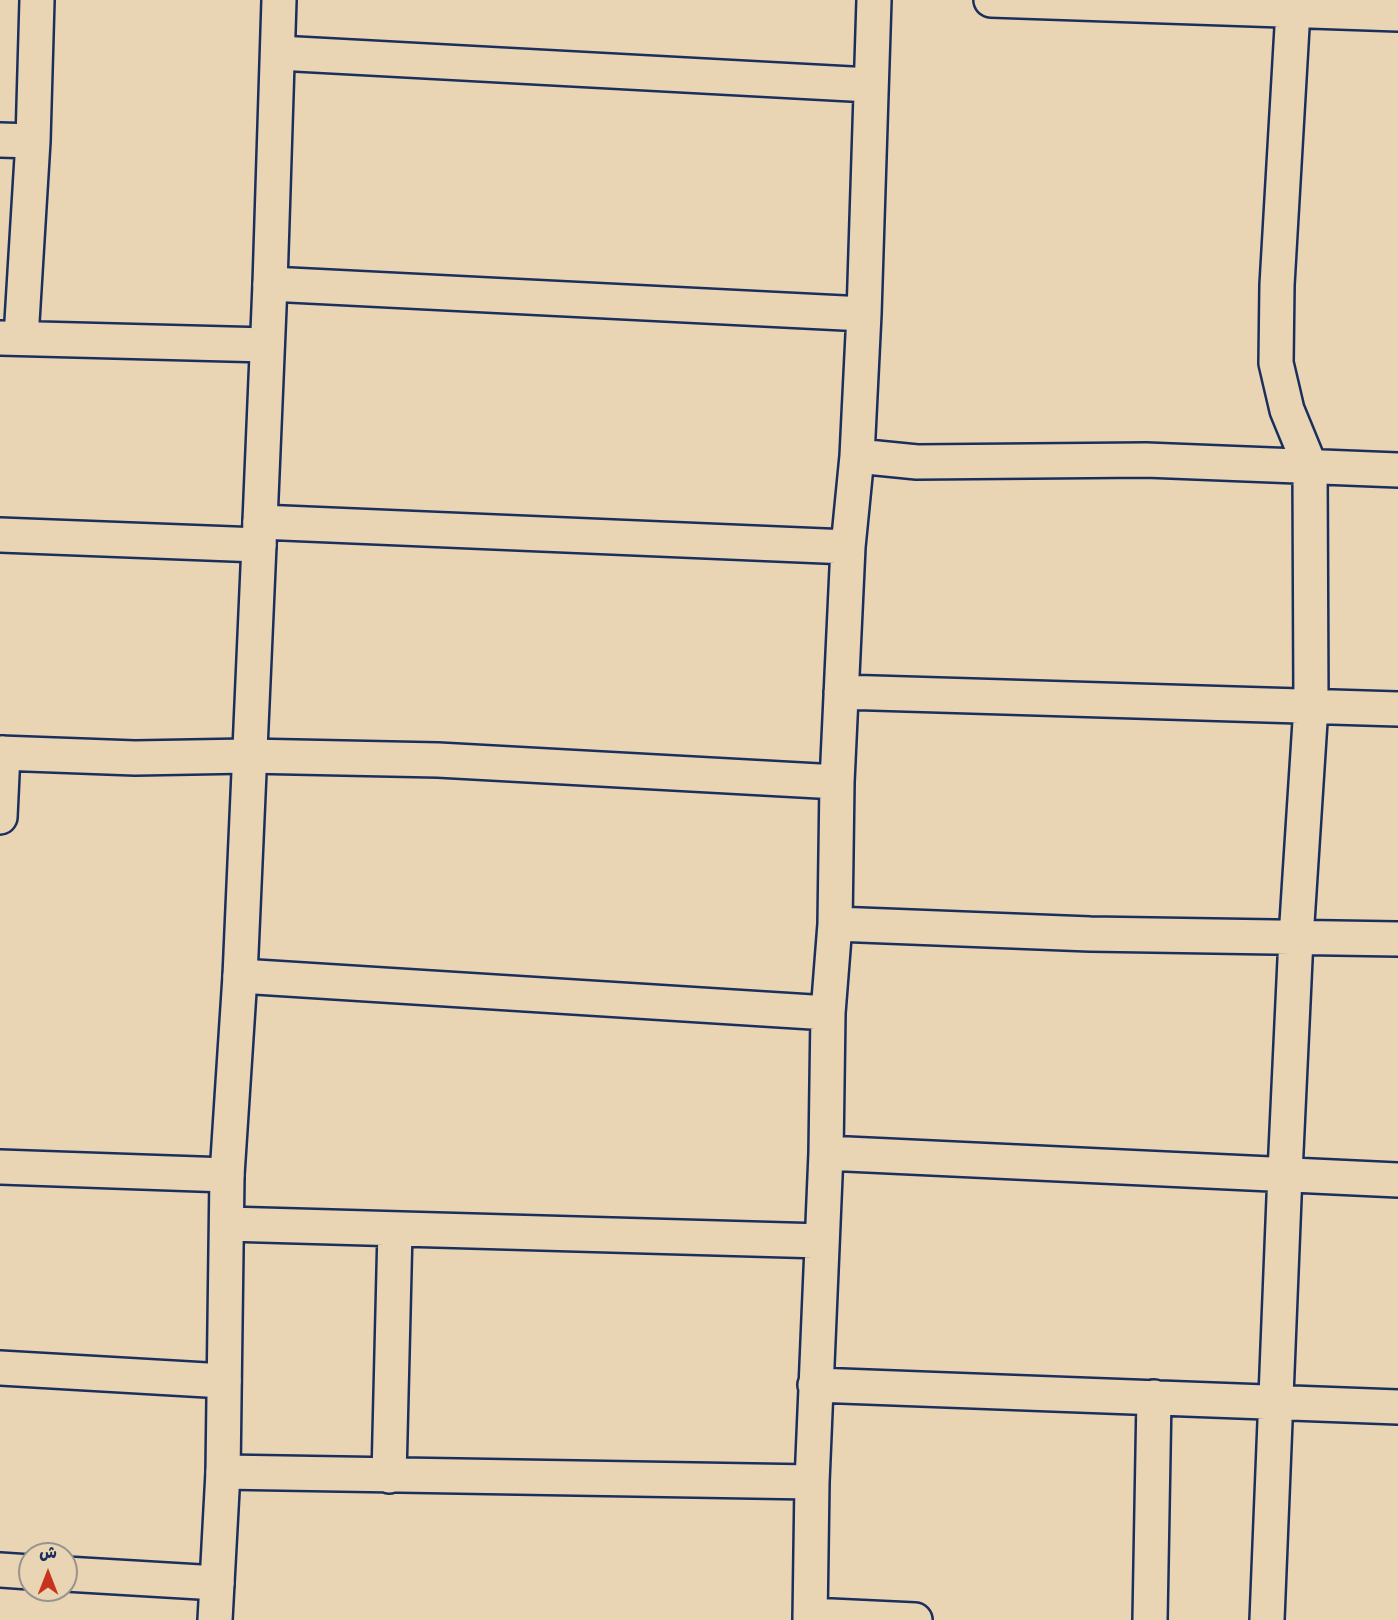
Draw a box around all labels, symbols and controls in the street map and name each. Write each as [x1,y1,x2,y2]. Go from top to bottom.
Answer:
north arrow [18,1542,78,1602]
text: ش [39,1546,57,1565]

